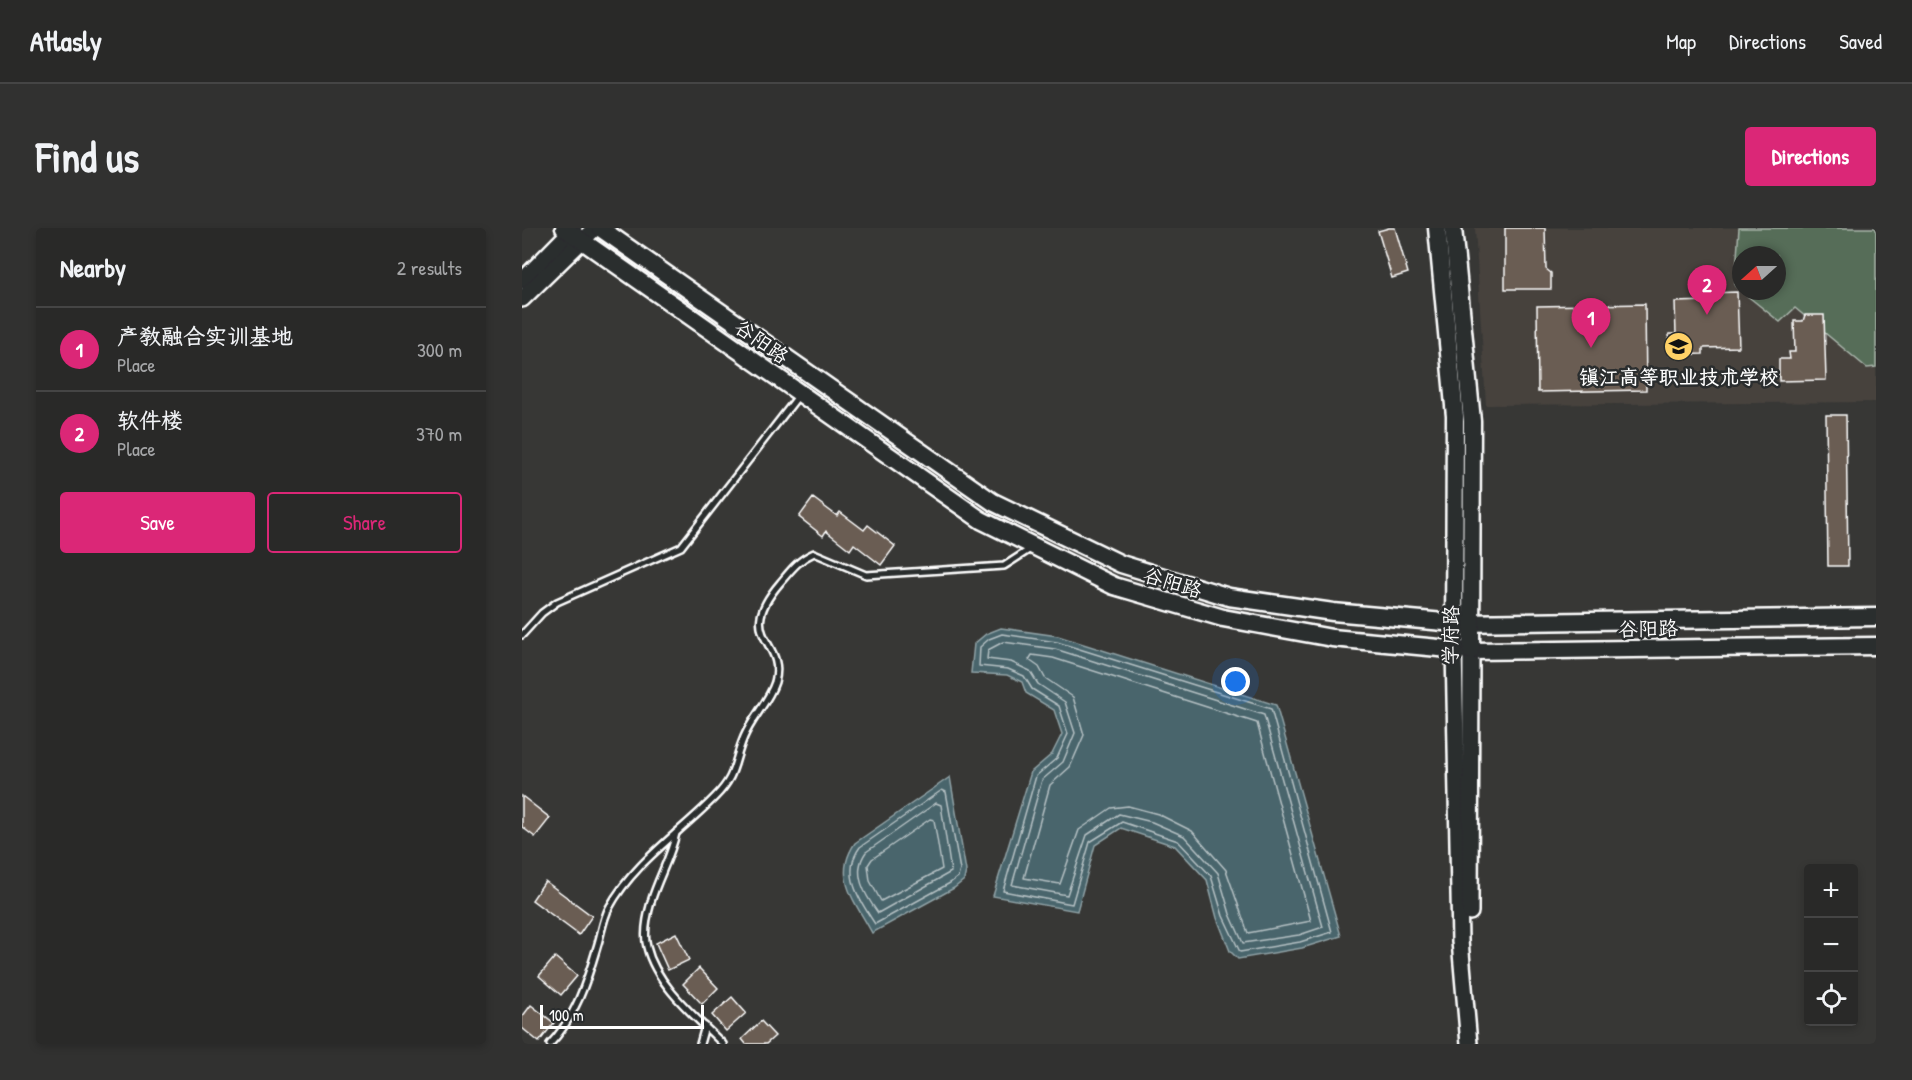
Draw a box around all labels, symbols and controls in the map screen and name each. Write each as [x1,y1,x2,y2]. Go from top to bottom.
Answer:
text: Atlasly [30,22,102,60]
text: Map [1666,27,1696,56]
text: Directions [1729,27,1806,56]
text: Saved [1839,27,1882,56]
button: Directions [1745,127,1876,186]
text: Find us [36,128,139,185]
north arrow [1732,246,1786,300]
text: Nearby [60,250,126,285]
text: 2 results [397,254,462,281]
pin: 2 [1688,266,1726,315]
pin: 1 [1572,298,1610,348]
street label: 谷阳路 [730,313,795,370]
text: 产教融合实训基地 [117,321,293,351]
school or university icon: 镇江高等职业技术学校 [1663,330,1695,362]
text: 1 [76,336,83,363]
text: 300 m [417,336,462,363]
text: Place [117,351,156,378]
place label: 镇江高等职业技术学校 [1579,363,1779,390]
text: 软件楼 [117,405,183,435]
text: 2 [75,420,84,447]
text: 370 m [416,420,462,447]
text: Place [117,435,156,462]
button: Save [60,492,255,553]
button: Share [267,492,462,553]
street label: 谷阳路 [1140,560,1207,604]
street label: 学府路 [1436,604,1464,665]
street label: 谷阳路 [1618,614,1679,642]
your location [1221,667,1250,696]
map controls [1804,864,1858,1026]
button: + [1804,864,1858,918]
button: − [1804,918,1858,972]
button: locate [1804,972,1858,1026]
scale bar [540,1002,704,1030]
text: 100 m [549,1004,584,1026]

